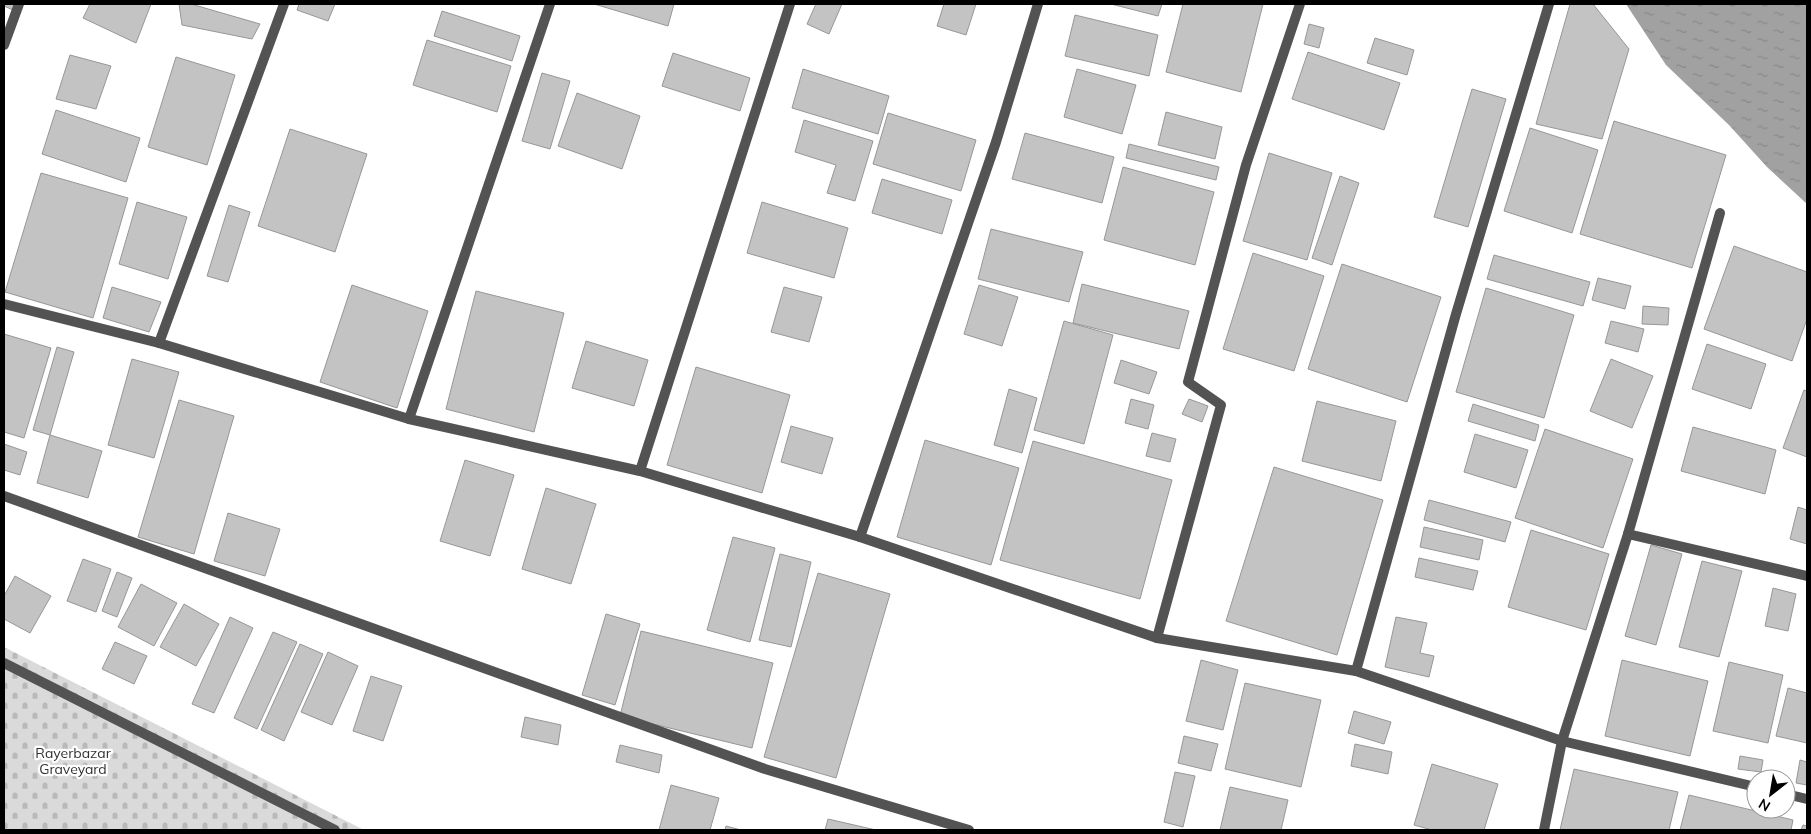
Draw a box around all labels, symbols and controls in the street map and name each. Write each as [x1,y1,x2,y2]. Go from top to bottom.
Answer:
park label: Rayerbazar Graveyard [35,744,112,778]
north arrow [1746,769,1796,819]
text: N [1755,795,1773,816]

